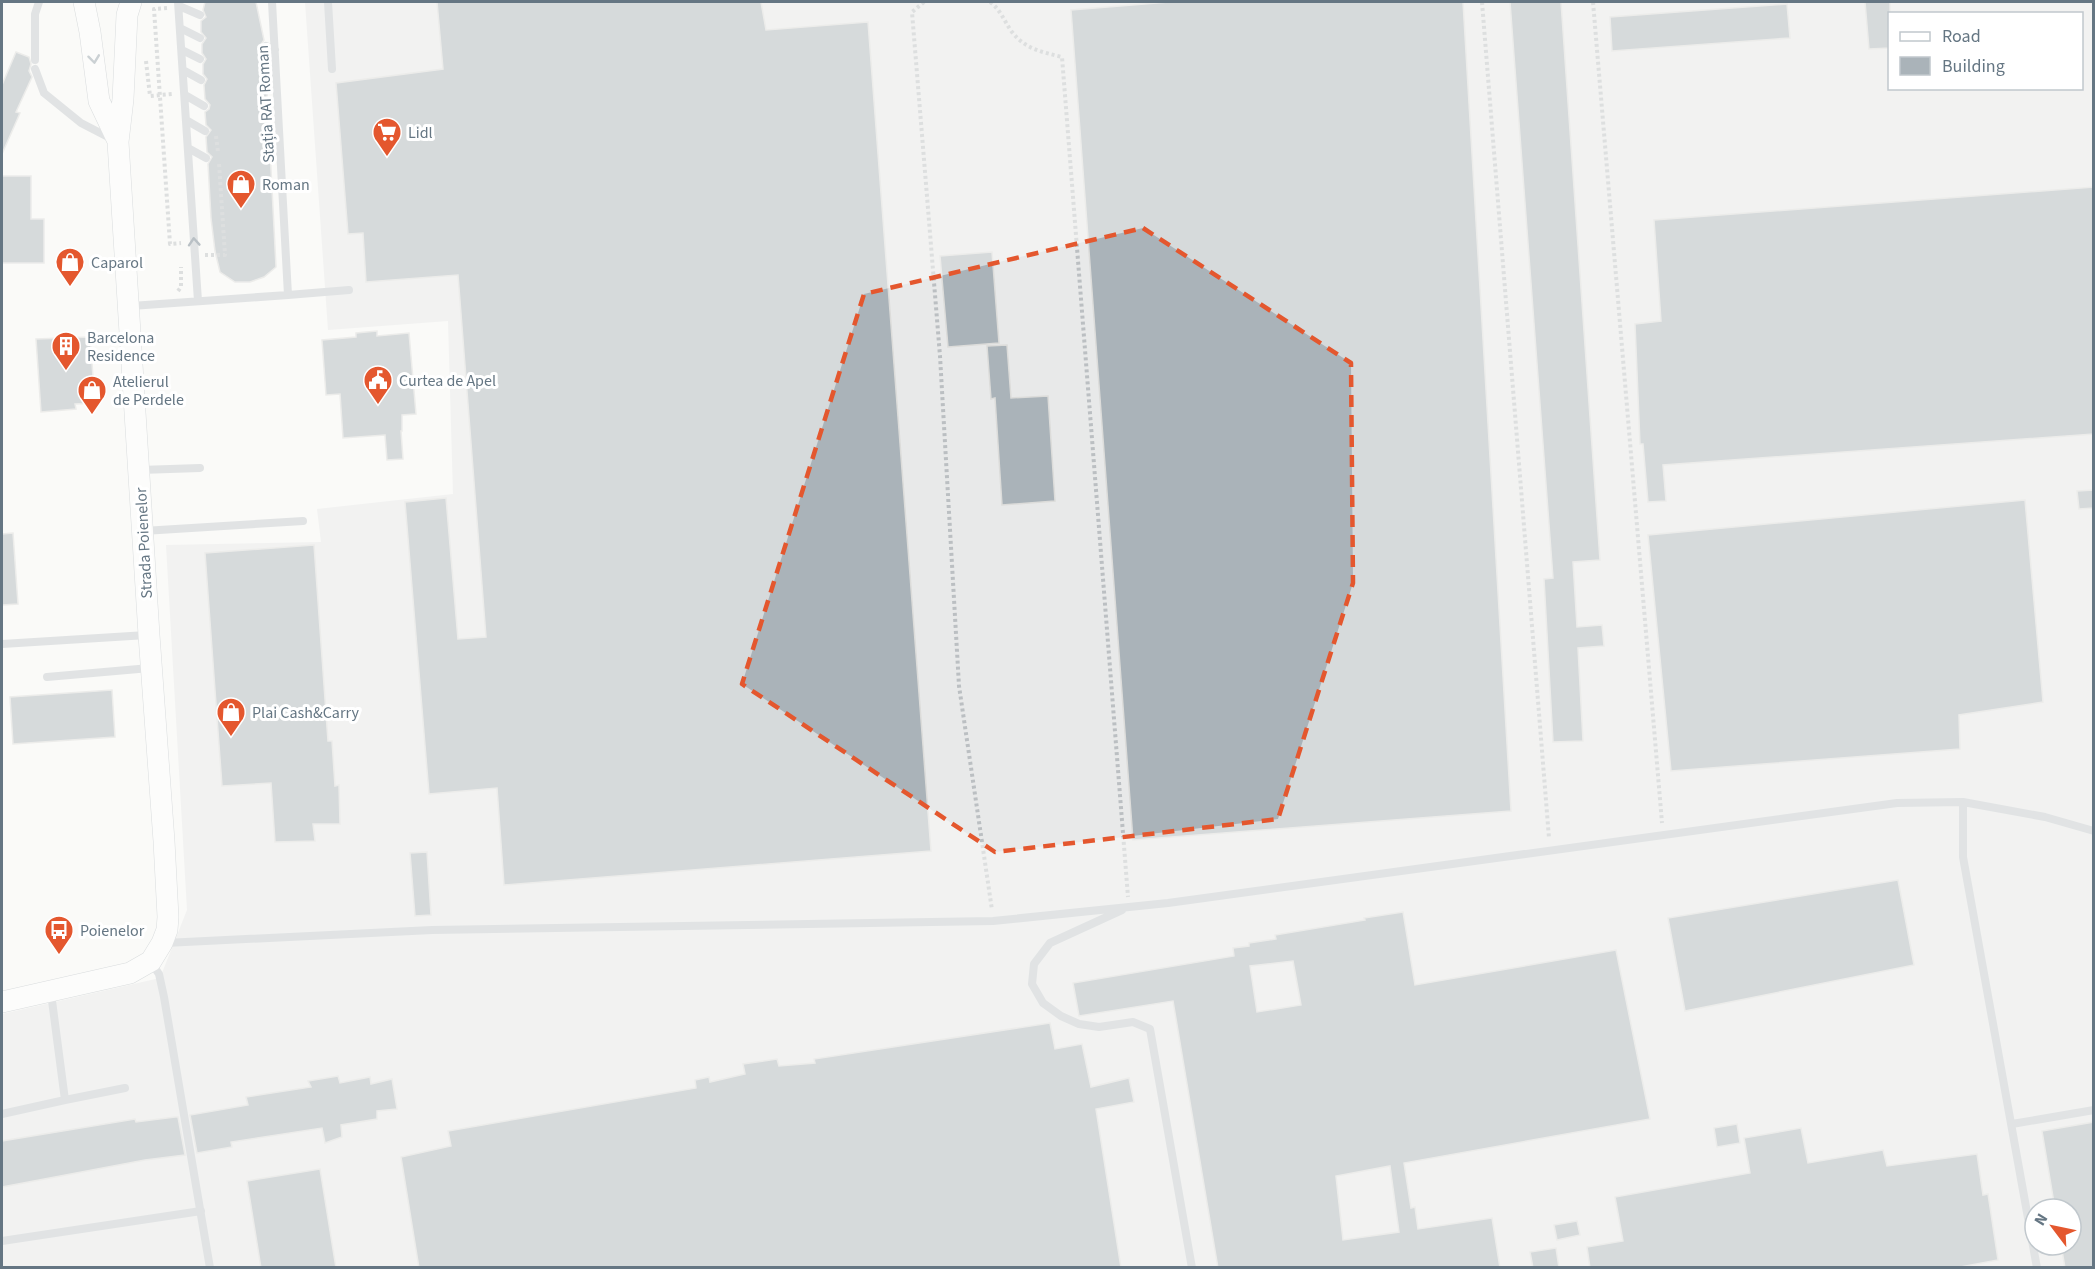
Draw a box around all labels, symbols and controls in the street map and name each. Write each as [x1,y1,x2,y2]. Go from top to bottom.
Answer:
legend [1888,12,2083,90]
text: Road [1942,24,1981,49]
street label: Stația RAT Roman [252,44,280,163]
text: Building [1942,54,2005,79]
one-way arrow [87,55,99,64]
supermarket icon: Lidl [371,116,403,158]
place label: Lidl [408,122,433,144]
shop icon: Roman [225,168,257,210]
place label: Roman [262,174,310,196]
one-way arrow [188,238,201,247]
shop icon: Caparol [54,246,86,288]
place label: Caparol [91,252,143,274]
place label: Barcelona Residence [87,327,155,367]
building icon: Barcelona Residence [50,330,82,372]
public building icon: Curtea de Apel [362,364,394,406]
place label: Curtea de Apel [399,370,496,392]
place label: Atelierul de Perdele [113,371,184,411]
shop icon: Atelierul de Perdele [76,374,108,416]
street label: Strada Poienelor [130,486,158,599]
shop icon: Plai Cash&Carry [215,696,247,738]
place label: Plai Cash&Carry [252,702,359,724]
bus stop icon: Poienelor [43,914,75,956]
place label: Poienelor [80,920,145,942]
north arrow [2023,1197,2083,1257]
text: N [2029,1209,2053,1230]

